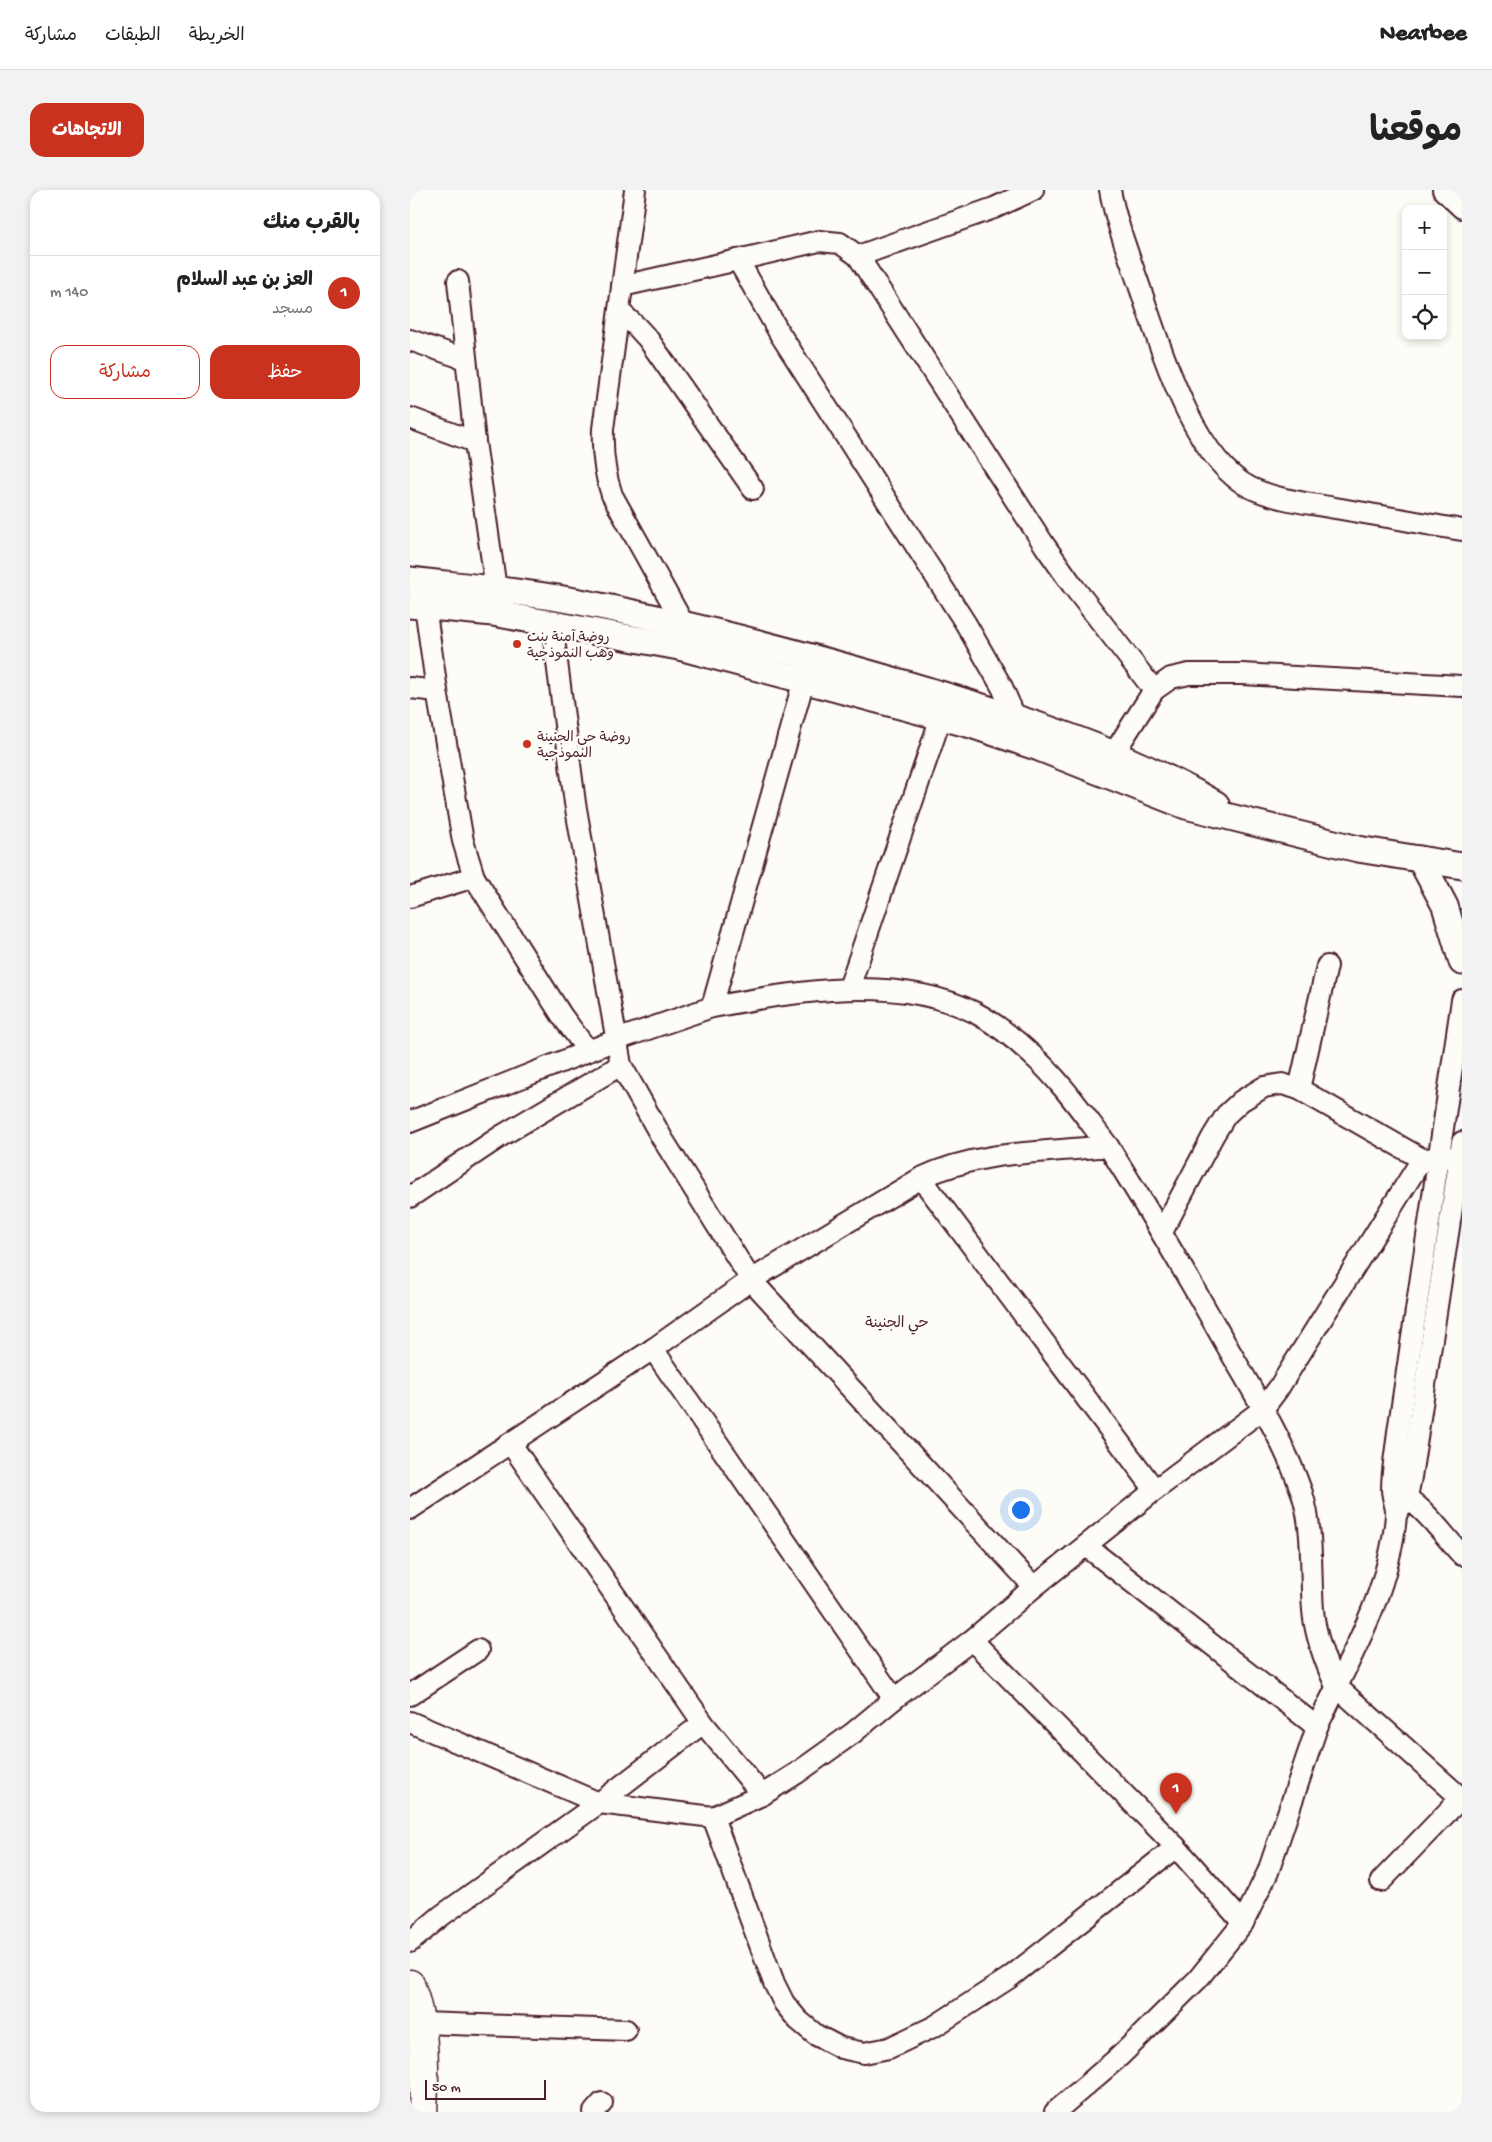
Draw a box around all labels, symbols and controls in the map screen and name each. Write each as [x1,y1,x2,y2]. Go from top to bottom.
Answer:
text: Nearbee [1380,20,1467,49]
text: مشاركة [25,26,77,47]
text: الطبقات [105,26,161,47]
text: الخريطة [189,26,245,47]
button: الاتجاهات [30,103,144,157]
text: موقعنا [1369,113,1462,154]
map controls [1402,205,1447,340]
button: + [1402,205,1447,250]
text: بالقرب منك [263,212,360,237]
button: − [1402,250,1447,295]
text: العز بن عبد السلام [176,270,313,293]
text: 140 m [50,284,88,303]
text: 1 [341,284,347,303]
button: locate [1402,295,1447,340]
text: مسجد [272,301,313,320]
button: مشاركة [50,345,200,399]
button: حفظ [210,345,360,399]
place label: روضة آمنة بنت وهب النموذجية [527,629,614,663]
marker: روضة آمنة بنت وهب النموذجية [511,638,523,650]
place label: روضة حي الجنينة النموذجية [537,730,631,763]
marker: روضة حي الجنينة النموذجية [521,738,533,750]
district label: حي الجنينة [865,1315,929,1335]
your location [1008,1497,1034,1523]
pin: 1 [1160,1773,1192,1814]
scale bar [425,2077,546,2100]
text: 50 m [432,2080,461,2097]

